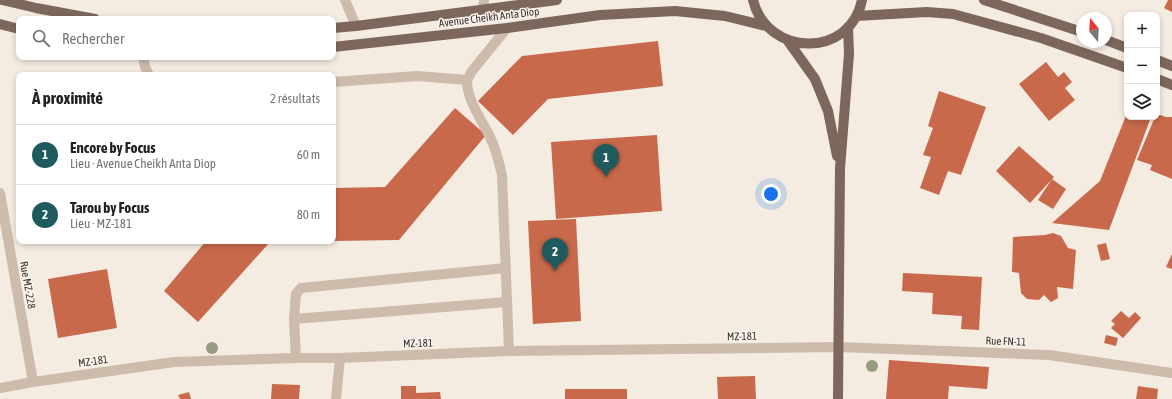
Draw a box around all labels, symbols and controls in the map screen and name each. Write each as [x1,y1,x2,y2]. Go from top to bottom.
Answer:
street label: Avenue Cheikh Anta Diop [438,5,540,29]
north arrow [1076,12,1112,48]
map controls [1124,12,1160,120]
button: + [1124,12,1160,48]
search box [16,16,336,60]
icon: search [30,27,52,49]
text: Rechercher [62,30,124,47]
button: − [1124,48,1160,84]
button: layers [1124,84,1160,120]
text: À proximité [32,88,103,108]
text: 2 résultats [270,91,320,106]
text: Encore by Focus [70,139,156,156]
pin: 1 [593,144,619,177]
text: 1 [42,147,48,162]
text: 60 m [297,147,320,162]
text: Lieu · Avenue Cheikh Anta Diop [70,156,216,171]
your location [761,184,781,204]
text: Tarou by Focus [70,199,149,216]
text: 2 [42,207,48,222]
text: 80 m [297,207,320,222]
text: Lieu · MZ-181 [70,216,132,231]
pin: 2 [542,238,568,271]
street label: Rue MZ-228 [18,260,38,310]
street label: MZ-181 [727,330,757,342]
street label: Rue FN-11 [985,334,1027,348]
street label: MZ-181 [403,336,433,350]
street label: MZ-181 [77,353,109,369]

